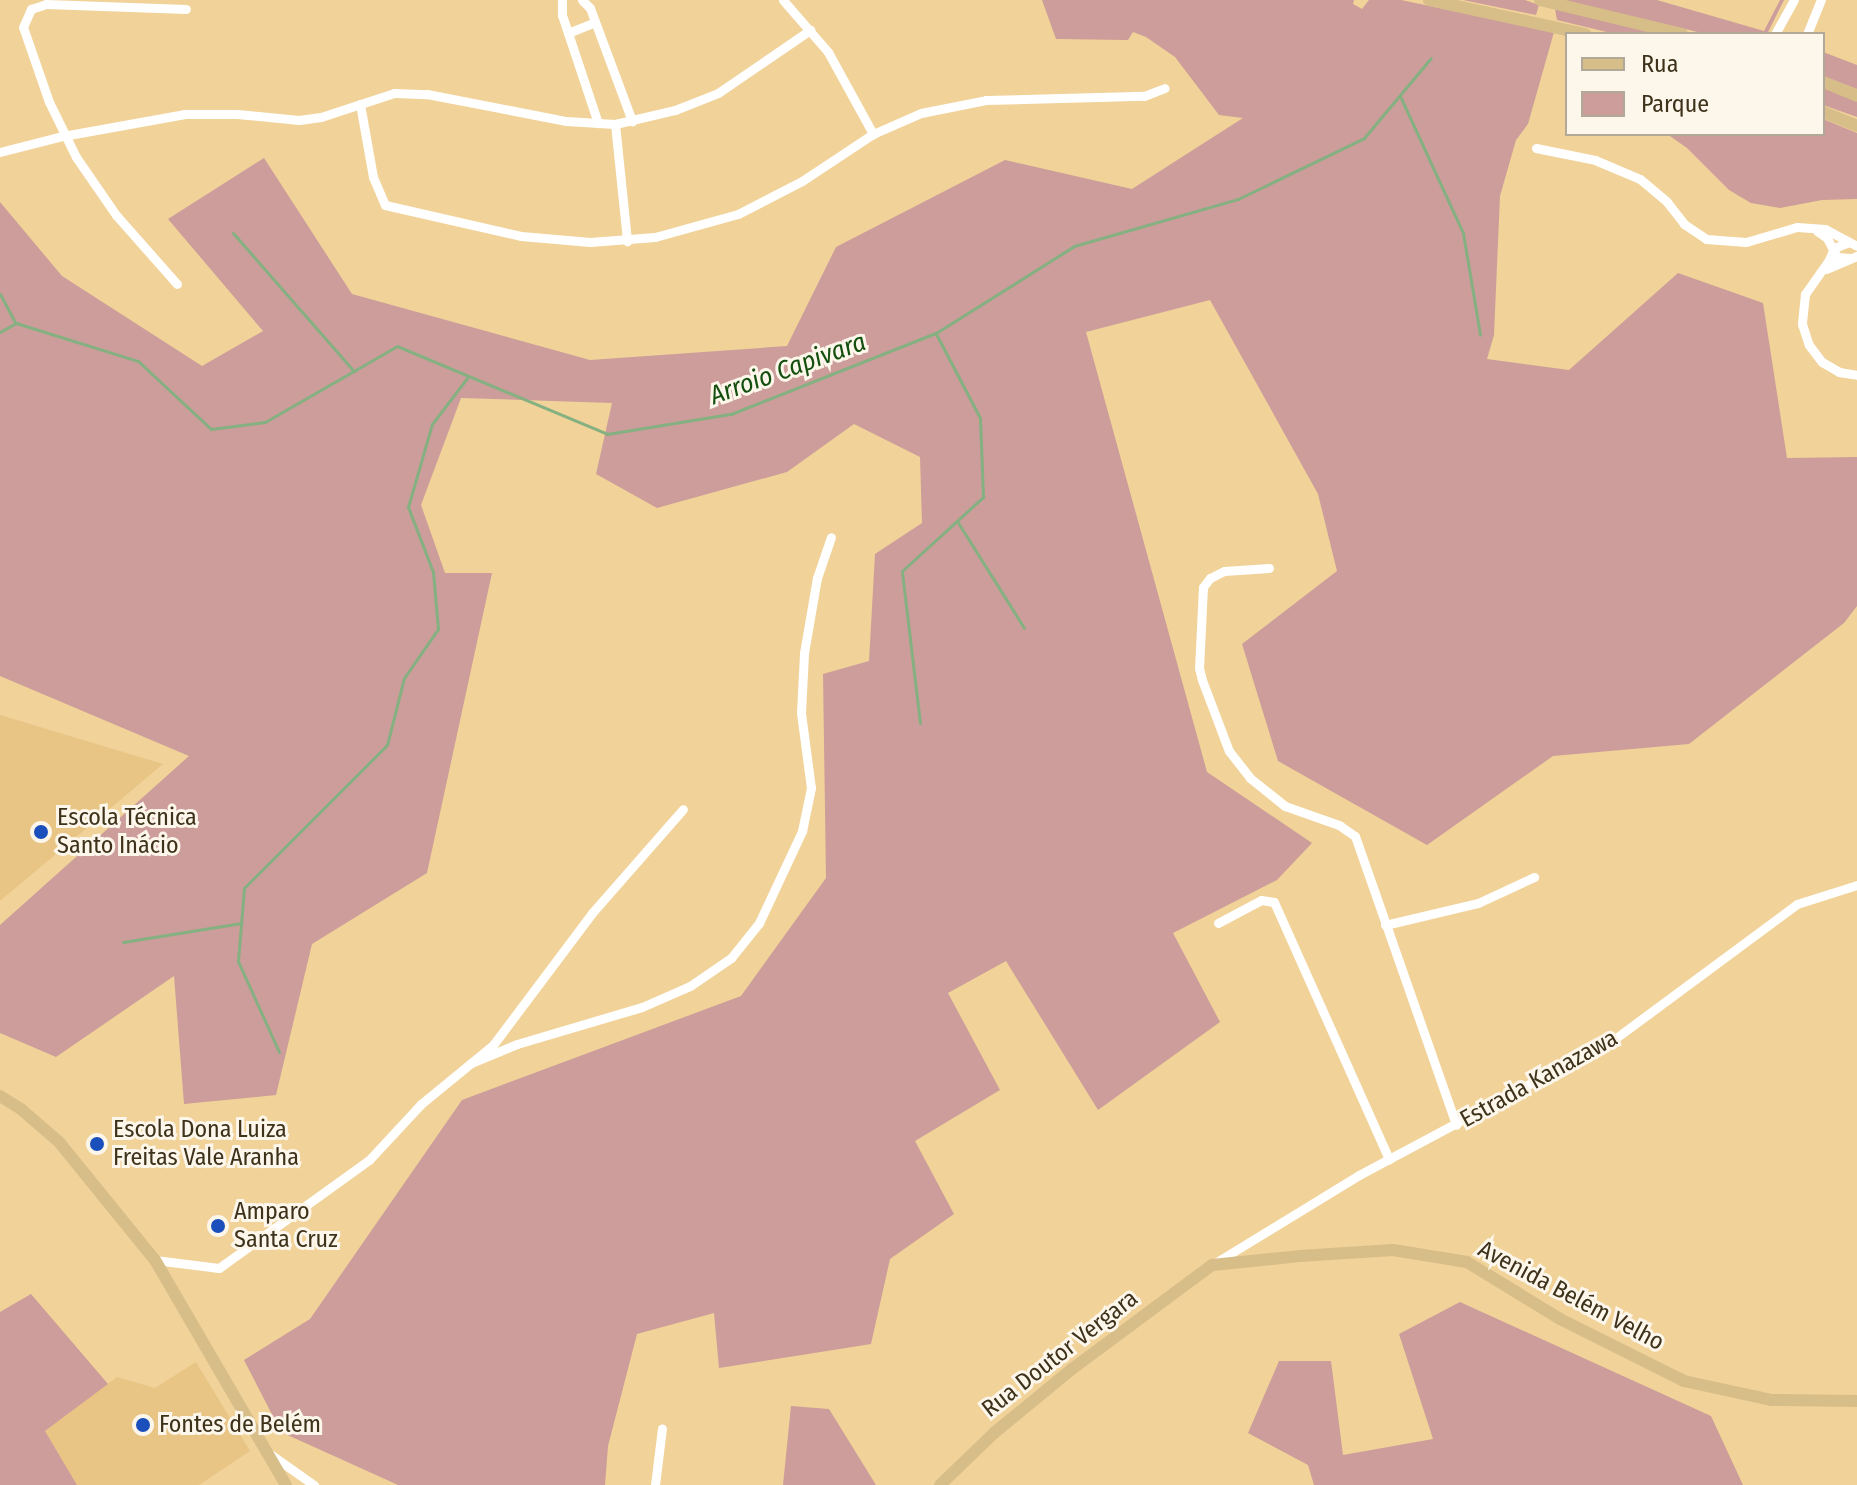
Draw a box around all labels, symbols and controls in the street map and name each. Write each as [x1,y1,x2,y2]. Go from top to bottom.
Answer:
legend [1565,32,1825,136]
text: Rua [1641,50,1678,78]
text: Parque [1641,90,1709,118]
water label: Arroio Capivara [706,326,870,412]
place label: Escola Técnica Santo Inácio [57,804,197,860]
marker: Escola Técnica Santo Inácio [32,823,50,841]
street label: Estrada Kanazawa [1455,1024,1623,1134]
place label: Escola Dona Luiza Freitas Vale Aranha [113,1116,299,1172]
marker: Escola Dona Luiza Freitas Vale Aranha [88,1135,106,1153]
place label: Amparo Santa Cruz [234,1198,338,1254]
marker: Amparo Santa Cruz [209,1217,227,1235]
street label: Avenida Belém Velho [1473,1235,1669,1357]
street label: Rua Doutor Vergara [976,1284,1144,1424]
place label: Fontes de Belém [159,1411,321,1439]
marker: Fontes de Belém [134,1416,152,1434]

